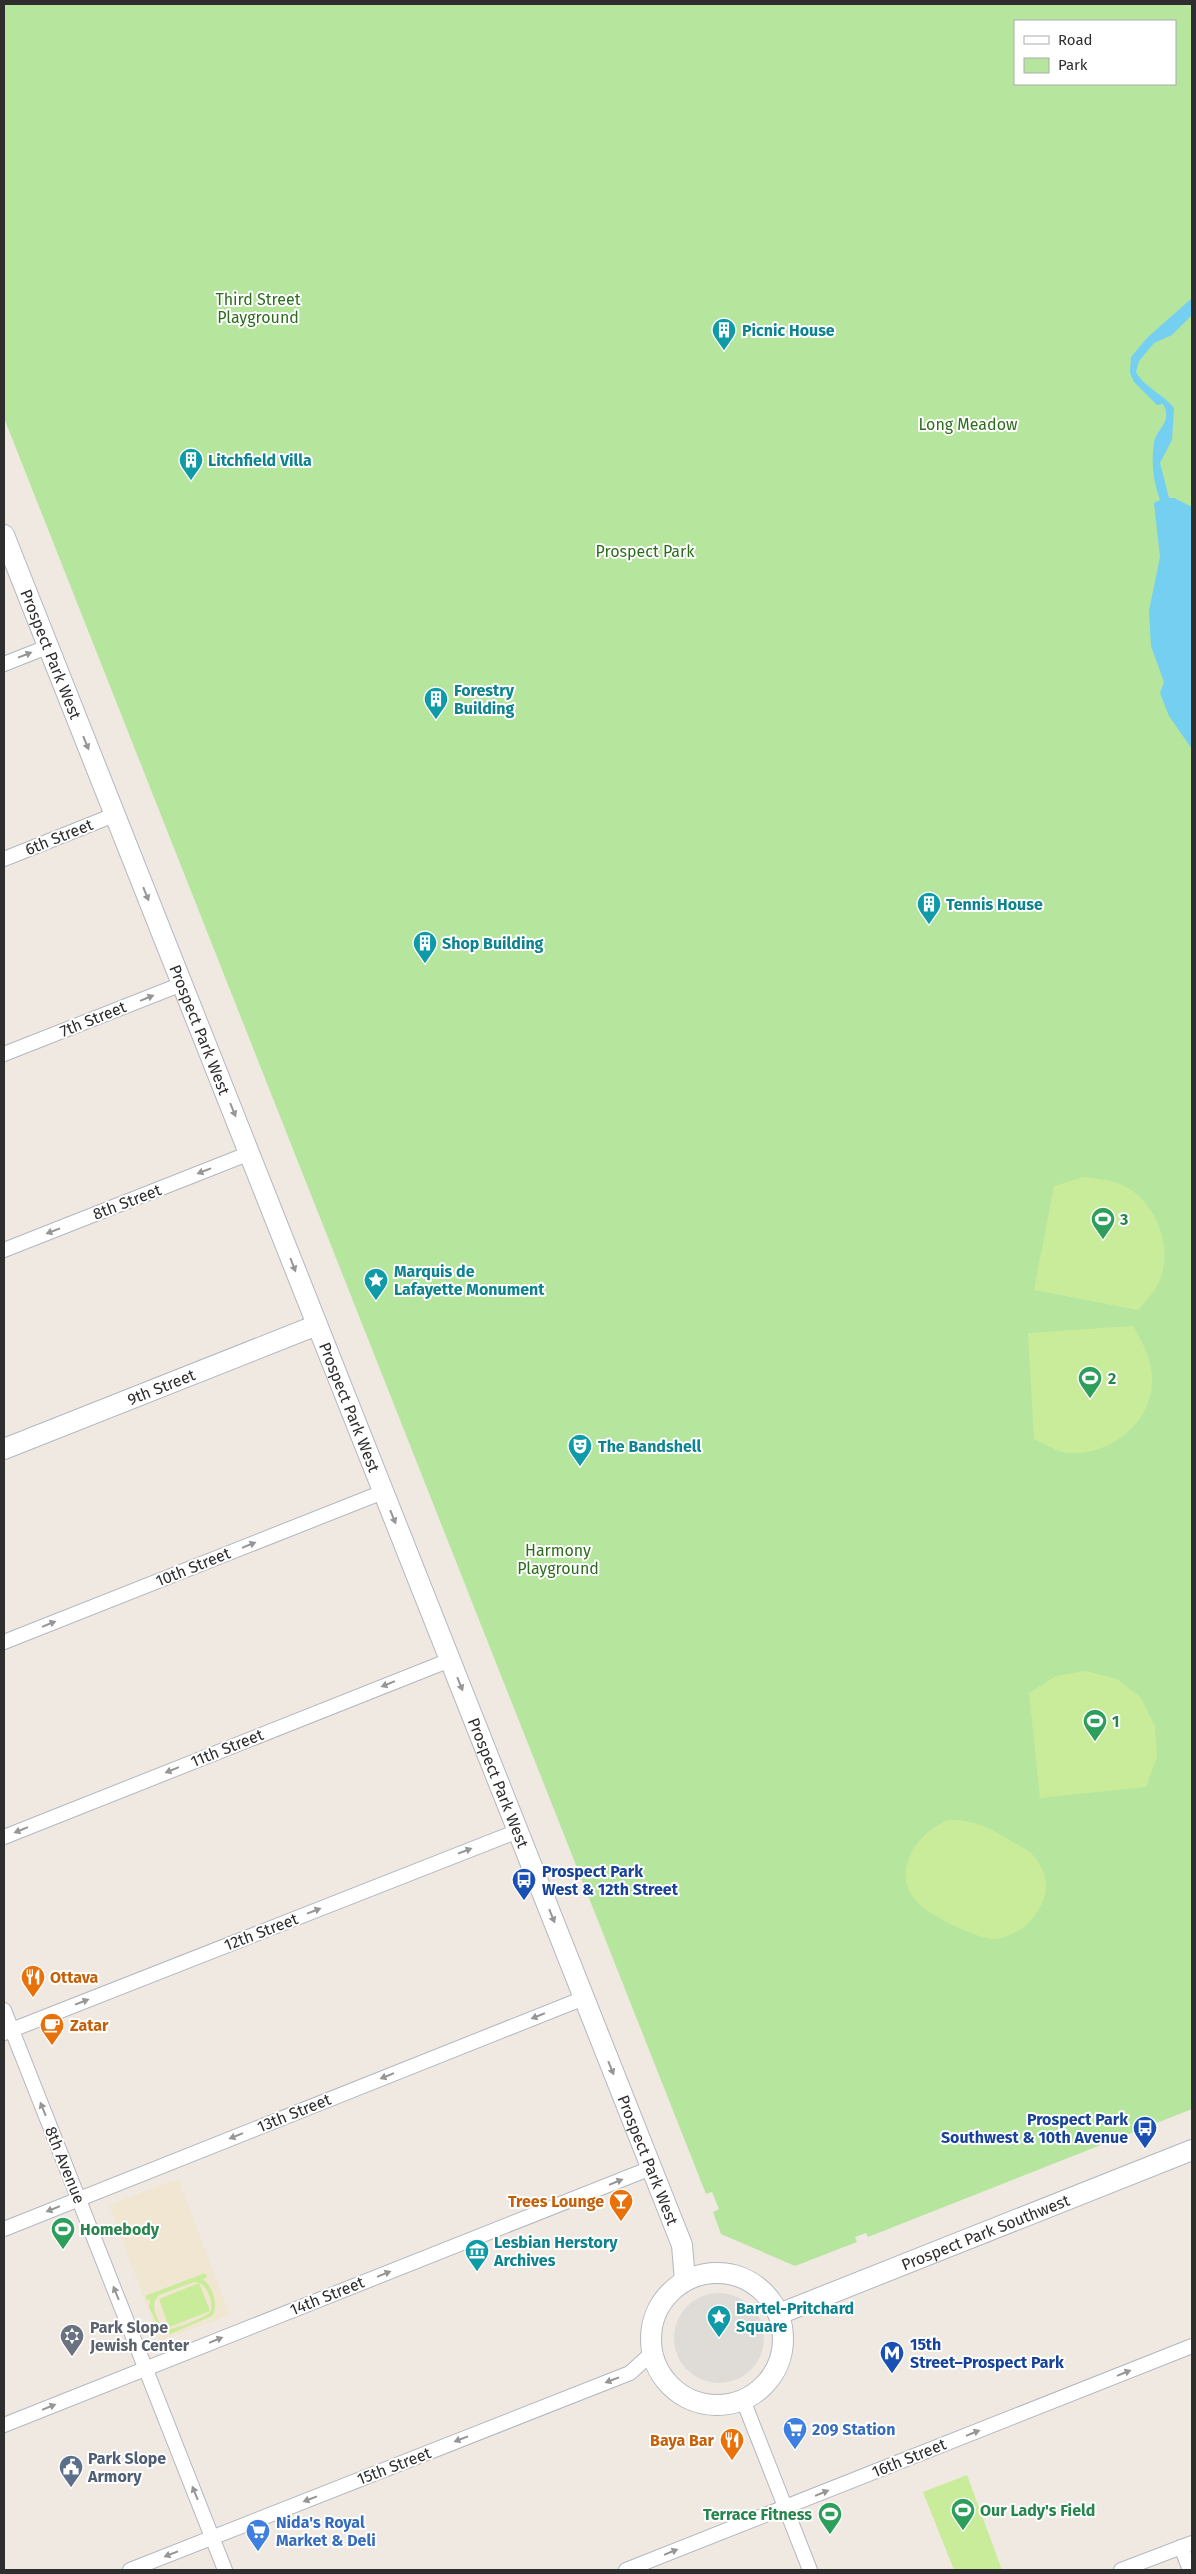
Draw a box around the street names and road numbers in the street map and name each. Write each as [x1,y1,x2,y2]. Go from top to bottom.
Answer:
street label: Prospect Park West [17,586,86,722]
street label: 6th Street [22,815,96,859]
street label: Prospect Park West [166,962,234,1098]
street label: 7th Street [57,997,129,1041]
street label: 8th Street [90,1180,164,1224]
street label: Prospect Park West [315,1339,384,1475]
street label: 9th Street [124,1365,198,1409]
street label: 10th Street [153,1543,233,1591]
street label: Prospect Park West [464,1715,533,1851]
street label: 11th Street [188,1725,266,1771]
street label: 12th Street [221,1909,301,1955]
street label: 13th Street [254,2090,334,2136]
street label: Prospect Park West [614,2092,683,2228]
street label: 8th Avenue [41,2124,89,2206]
street label: Prospect Park Southwest [898,2190,1072,2274]
street label: 14th Street [287,2272,367,2319]
street label: 16th Street [869,2434,949,2481]
street label: 15th Street [354,2443,434,2489]

